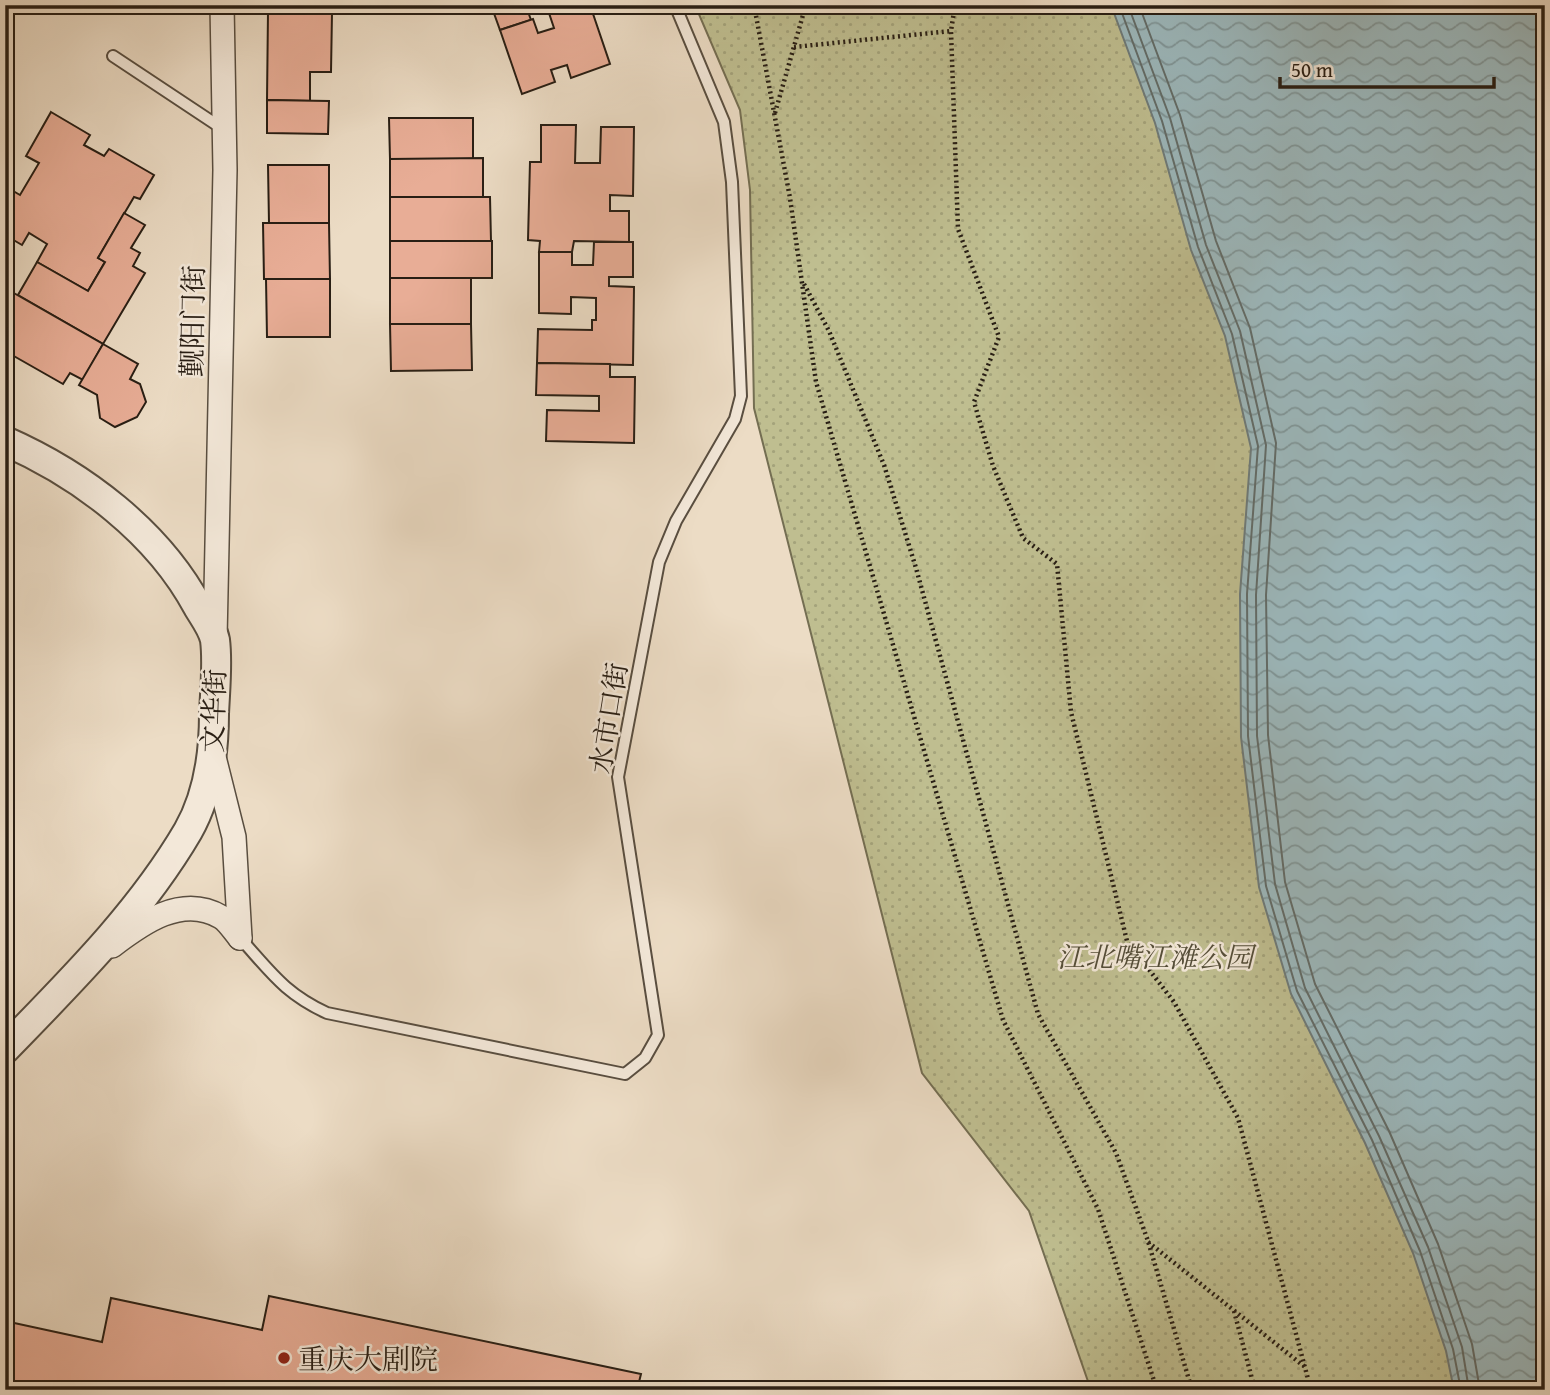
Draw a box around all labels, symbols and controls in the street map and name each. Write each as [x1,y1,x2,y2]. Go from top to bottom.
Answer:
scale bar [1280,46,1494,90]
text: 50 m [1291,54,1333,85]
street label: 觐阳门街 [171,265,213,377]
street label: 水市口街 [579,659,637,777]
street label: 文华街 [191,668,235,754]
park label: 江北嘴江滩公园 [1057,936,1257,977]
place label: 重庆大剧院 [298,1338,438,1379]
marker: 重庆大剧院 [276,1350,292,1366]

